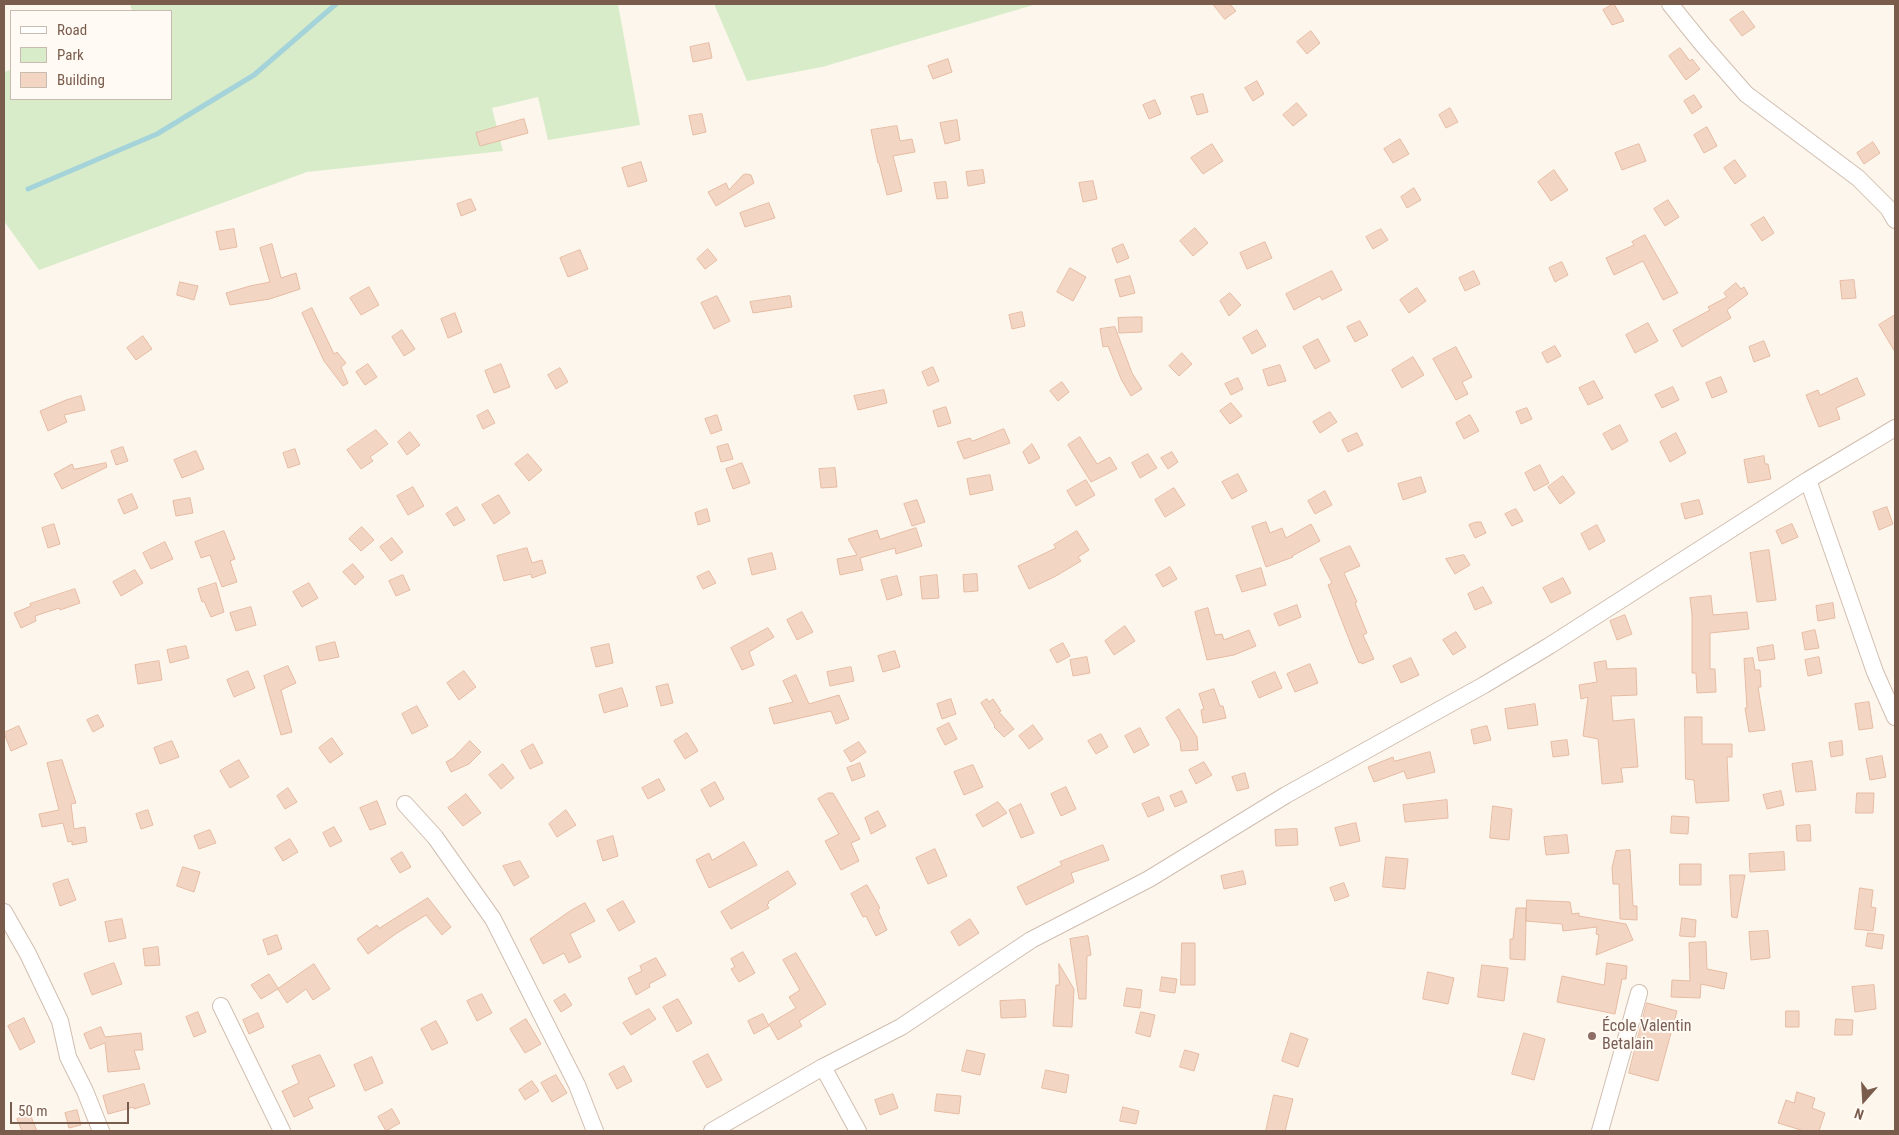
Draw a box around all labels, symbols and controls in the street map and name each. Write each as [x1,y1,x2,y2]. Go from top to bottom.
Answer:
legend [10,10,172,100]
text: Road [57,21,87,39]
text: Park [57,46,84,64]
text: Building [57,71,105,89]
place label: École Valentin Betalain [1602,1017,1691,1055]
marker: École Valentin Betalain [1586,1030,1598,1042]
north arrow [1839,1075,1889,1125]
scale bar [12,1092,131,1124]
text: 50 m [18,1102,48,1120]
text: N [1852,1105,1866,1123]

